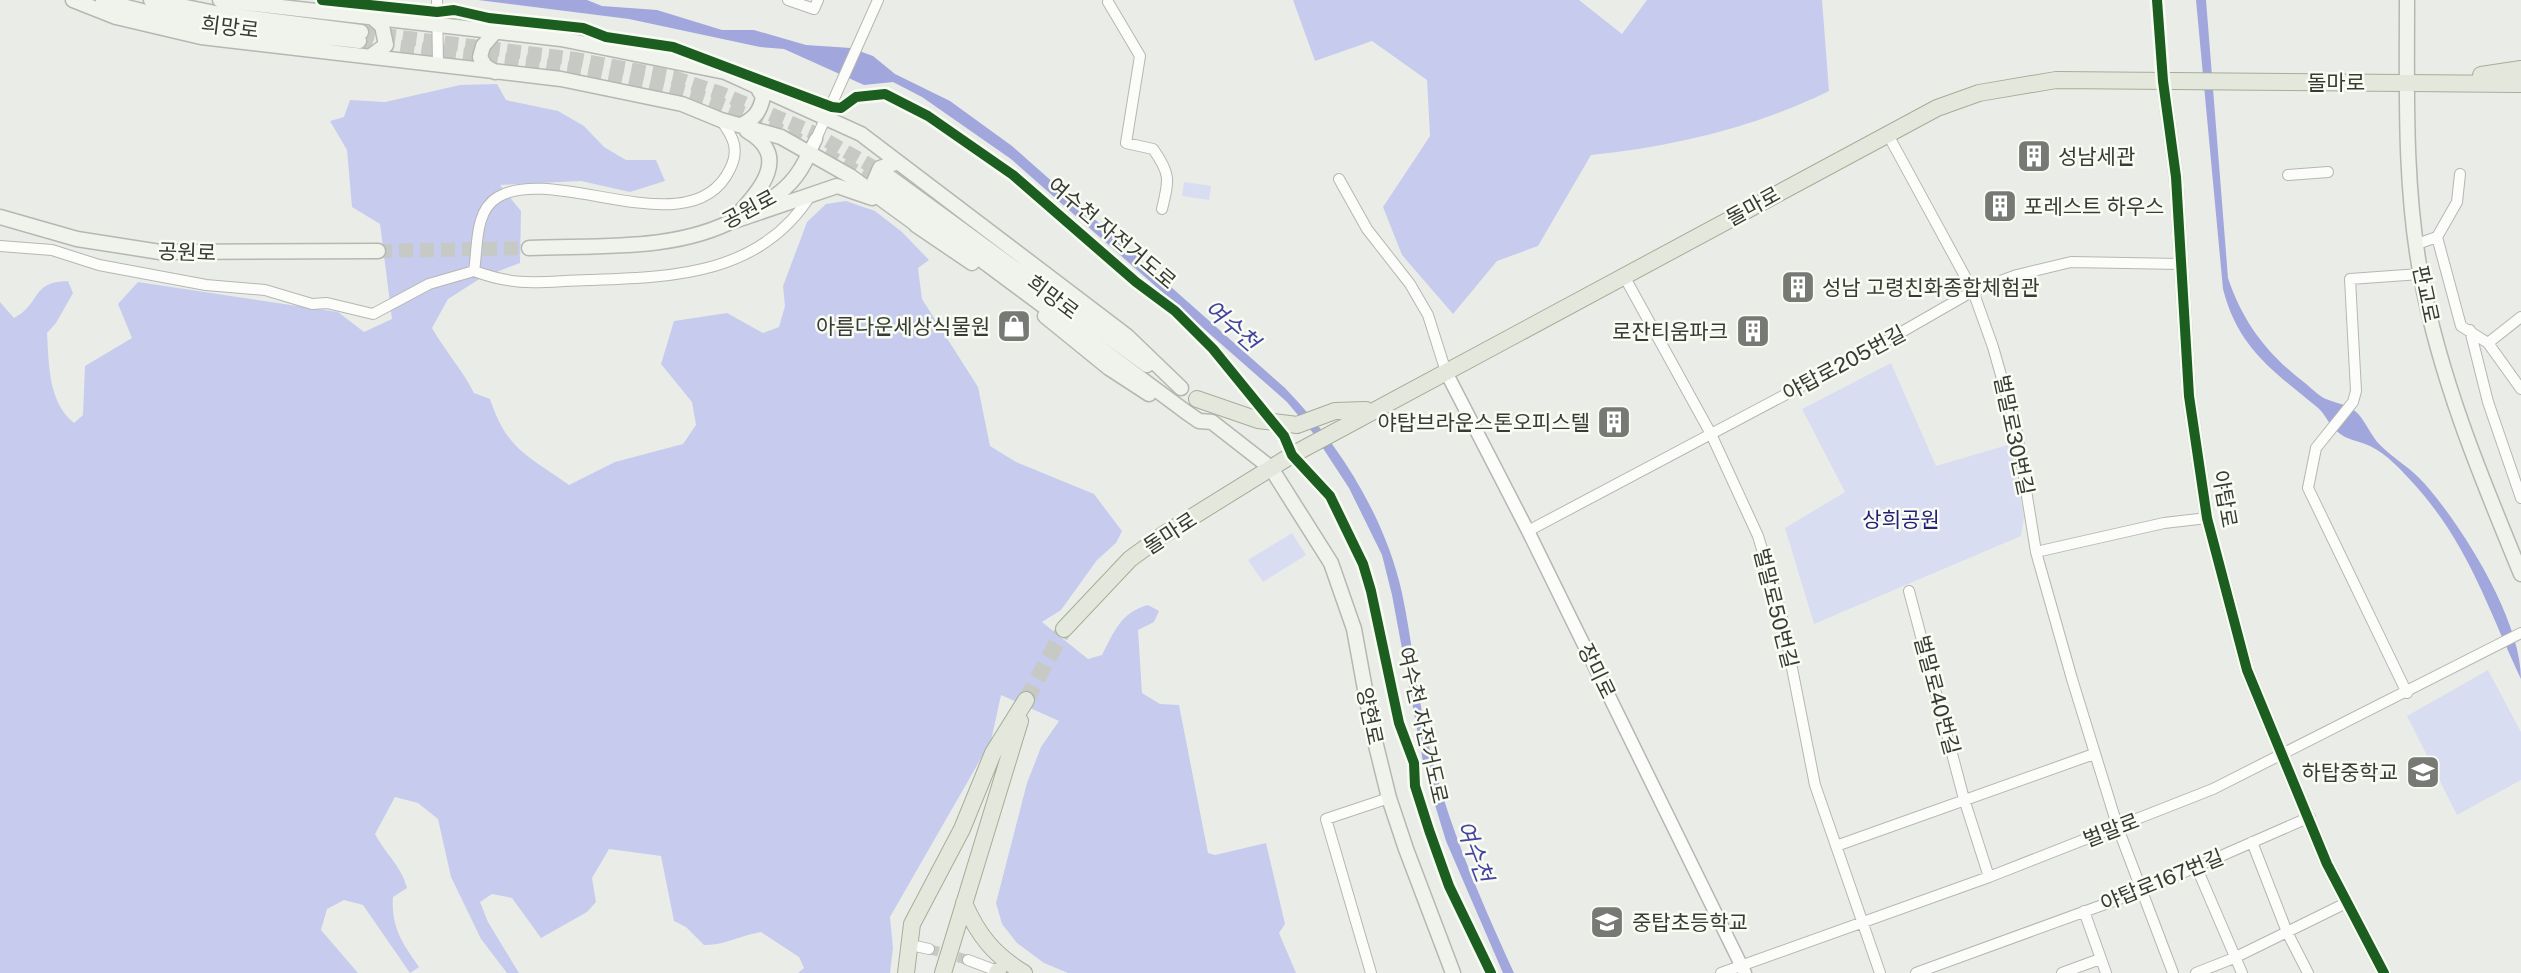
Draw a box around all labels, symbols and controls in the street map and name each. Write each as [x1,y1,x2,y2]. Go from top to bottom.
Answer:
street label: 희망로 [200,11,260,43]
street label: 돌마로 [2307,70,2365,95]
building icon: 성남세관 [2015,137,2053,175]
place label: 성남세관 [2058,144,2135,169]
street label: 여수천 자전거도로 [1043,172,1181,294]
street label: 돌마로 [1722,181,1784,231]
street label: 공원로 [718,184,780,234]
building icon: 포레스트 하우스 [1981,187,2019,225]
place label: 포레스트 하우스 [2024,194,2164,219]
street label: 공원로 [158,238,216,266]
street label: 판교로 [2408,263,2444,325]
building icon: 성남 고령친화종합체험관 [1779,268,1817,306]
street label: 희망로 [1022,270,1084,324]
place label: 성남 고령친화종합체험관 [1822,275,2040,300]
water label: 여수천 [1199,294,1267,358]
shop icon: 아름다운세상식물원 [995,307,1033,345]
building icon: 로잔티움파크 [1734,312,1772,350]
place label: 아름다운세상식물원 [816,314,990,339]
place label: 로잔티움파크 [1612,319,1728,344]
street label: 야탑로205번길 [1778,320,1910,406]
street label: 벌말로30번길 [1989,372,2039,498]
building icon: 야탑브라운스톤오피스텔 [1595,403,1633,441]
place label: 야탑브라운스톤오피스텔 [1377,410,1590,435]
street label: 야탑로 [2208,468,2242,530]
street label: 돌마로 [1139,507,1201,559]
park label: 상희공원 [1862,507,1940,532]
street label: 벌말로50번길 [1749,545,1803,671]
street label: 벌말로40번길 [1909,633,1965,757]
street label: 장미로 [1573,639,1621,703]
street label: 여수천 자전거도로 [1393,644,1453,806]
street label: 양현로 [1352,685,1388,747]
school or university icon: 하탑중학교 [2404,753,2442,791]
place label: 하탑중학교 [2301,760,2398,785]
street label: 벌말로 [2079,808,2143,852]
water label: 여수천 [1451,817,1500,888]
street label: 야탑로167번길 [2097,844,2227,916]
school or university icon: 중탑초등학교 [1588,903,1626,941]
place label: 중탑초등학교 [1632,910,1748,935]

